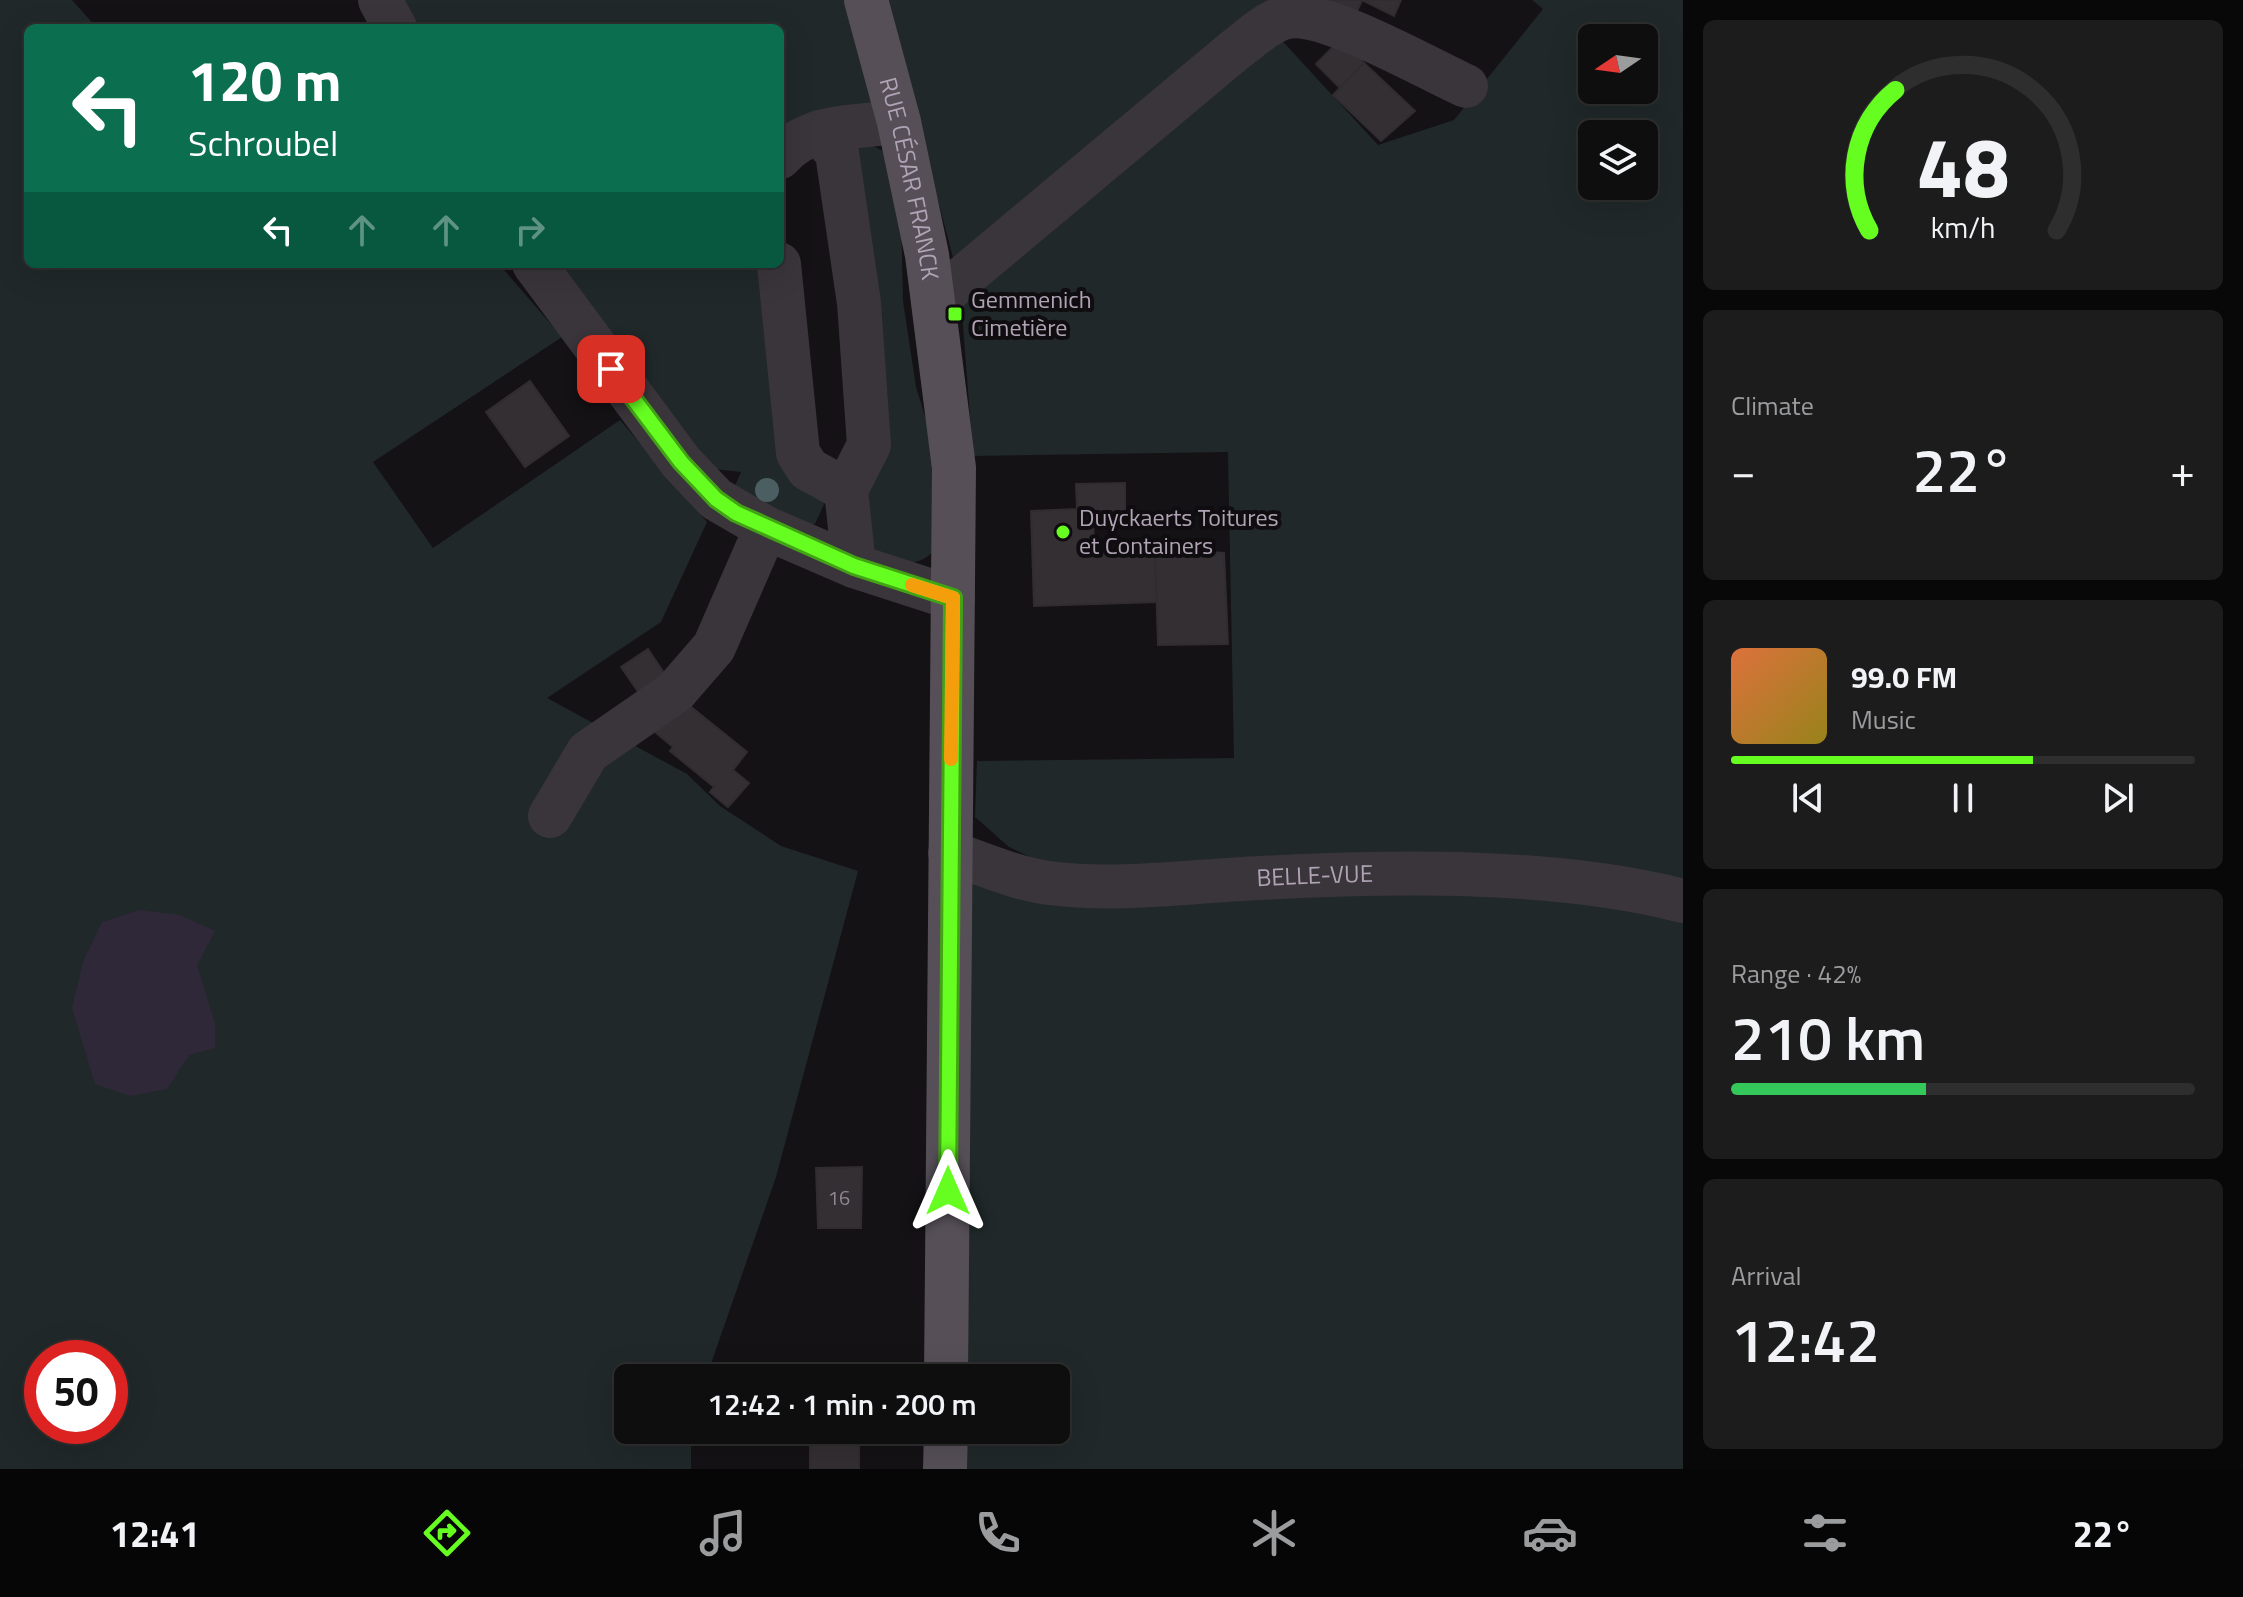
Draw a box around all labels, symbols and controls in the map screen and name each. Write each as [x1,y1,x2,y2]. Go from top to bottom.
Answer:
north arrow [1578,24,1658,104]
map controls [1578,24,1658,200]
text: 120 m [188,38,341,123]
icon: left [56,56,160,160]
street label: RUE CÉSAR FRANCK [871,73,949,282]
text: 48 [1916,102,2010,228]
text: Schroubel [188,115,338,170]
button: layers [1578,120,1658,200]
text: km/h [1931,206,1995,249]
icon: left [256,208,300,252]
icon: ahead [340,208,384,252]
icon: ahead [424,208,468,252]
icon: right [508,208,552,252]
place label: Gemmenich Cimetière [971,281,1092,345]
marker: Gemmenich Cimetière [946,305,964,323]
pin [577,335,645,403]
icon: arrive [589,347,633,391]
text: Climate [1731,386,1814,425]
text: 22° [1913,424,2013,515]
text: − [1731,437,1756,504]
text: + [2170,437,2195,504]
place label: Duyckaerts Toitures et Containers [1079,499,1279,563]
marker: Duyckaerts Toitures et Containers [1054,523,1072,541]
text: 99.0 FM [1851,654,1957,700]
text: Music [1851,700,1916,739]
icon: previous [1786,776,1830,820]
icon: pause [1941,776,1985,820]
icon: next [2096,776,2140,820]
street label: BELLE-VUE [1256,855,1373,895]
text: Range · 42% [1731,954,1861,993]
text: 210 km [1731,992,1925,1083]
position arrow [906,1149,990,1233]
house number: 16 [828,1182,850,1213]
text: Arrival [1731,1256,1802,1295]
text: 12:42 [1731,1294,1880,1385]
speed limit sign: 50 [24,1340,128,1444]
text: 12:42 · 1 min · 200 m [707,1381,977,1427]
icon: directions [419,1505,475,1561]
icon: music [695,1505,751,1561]
icon: phone [970,1505,1026,1561]
icon: climate [1246,1505,1302,1561]
icon: car [1522,1505,1578,1561]
icon: filters [1797,1505,1853,1561]
text: 12:41 [110,1506,200,1561]
text: 22° [2073,1506,2133,1561]

